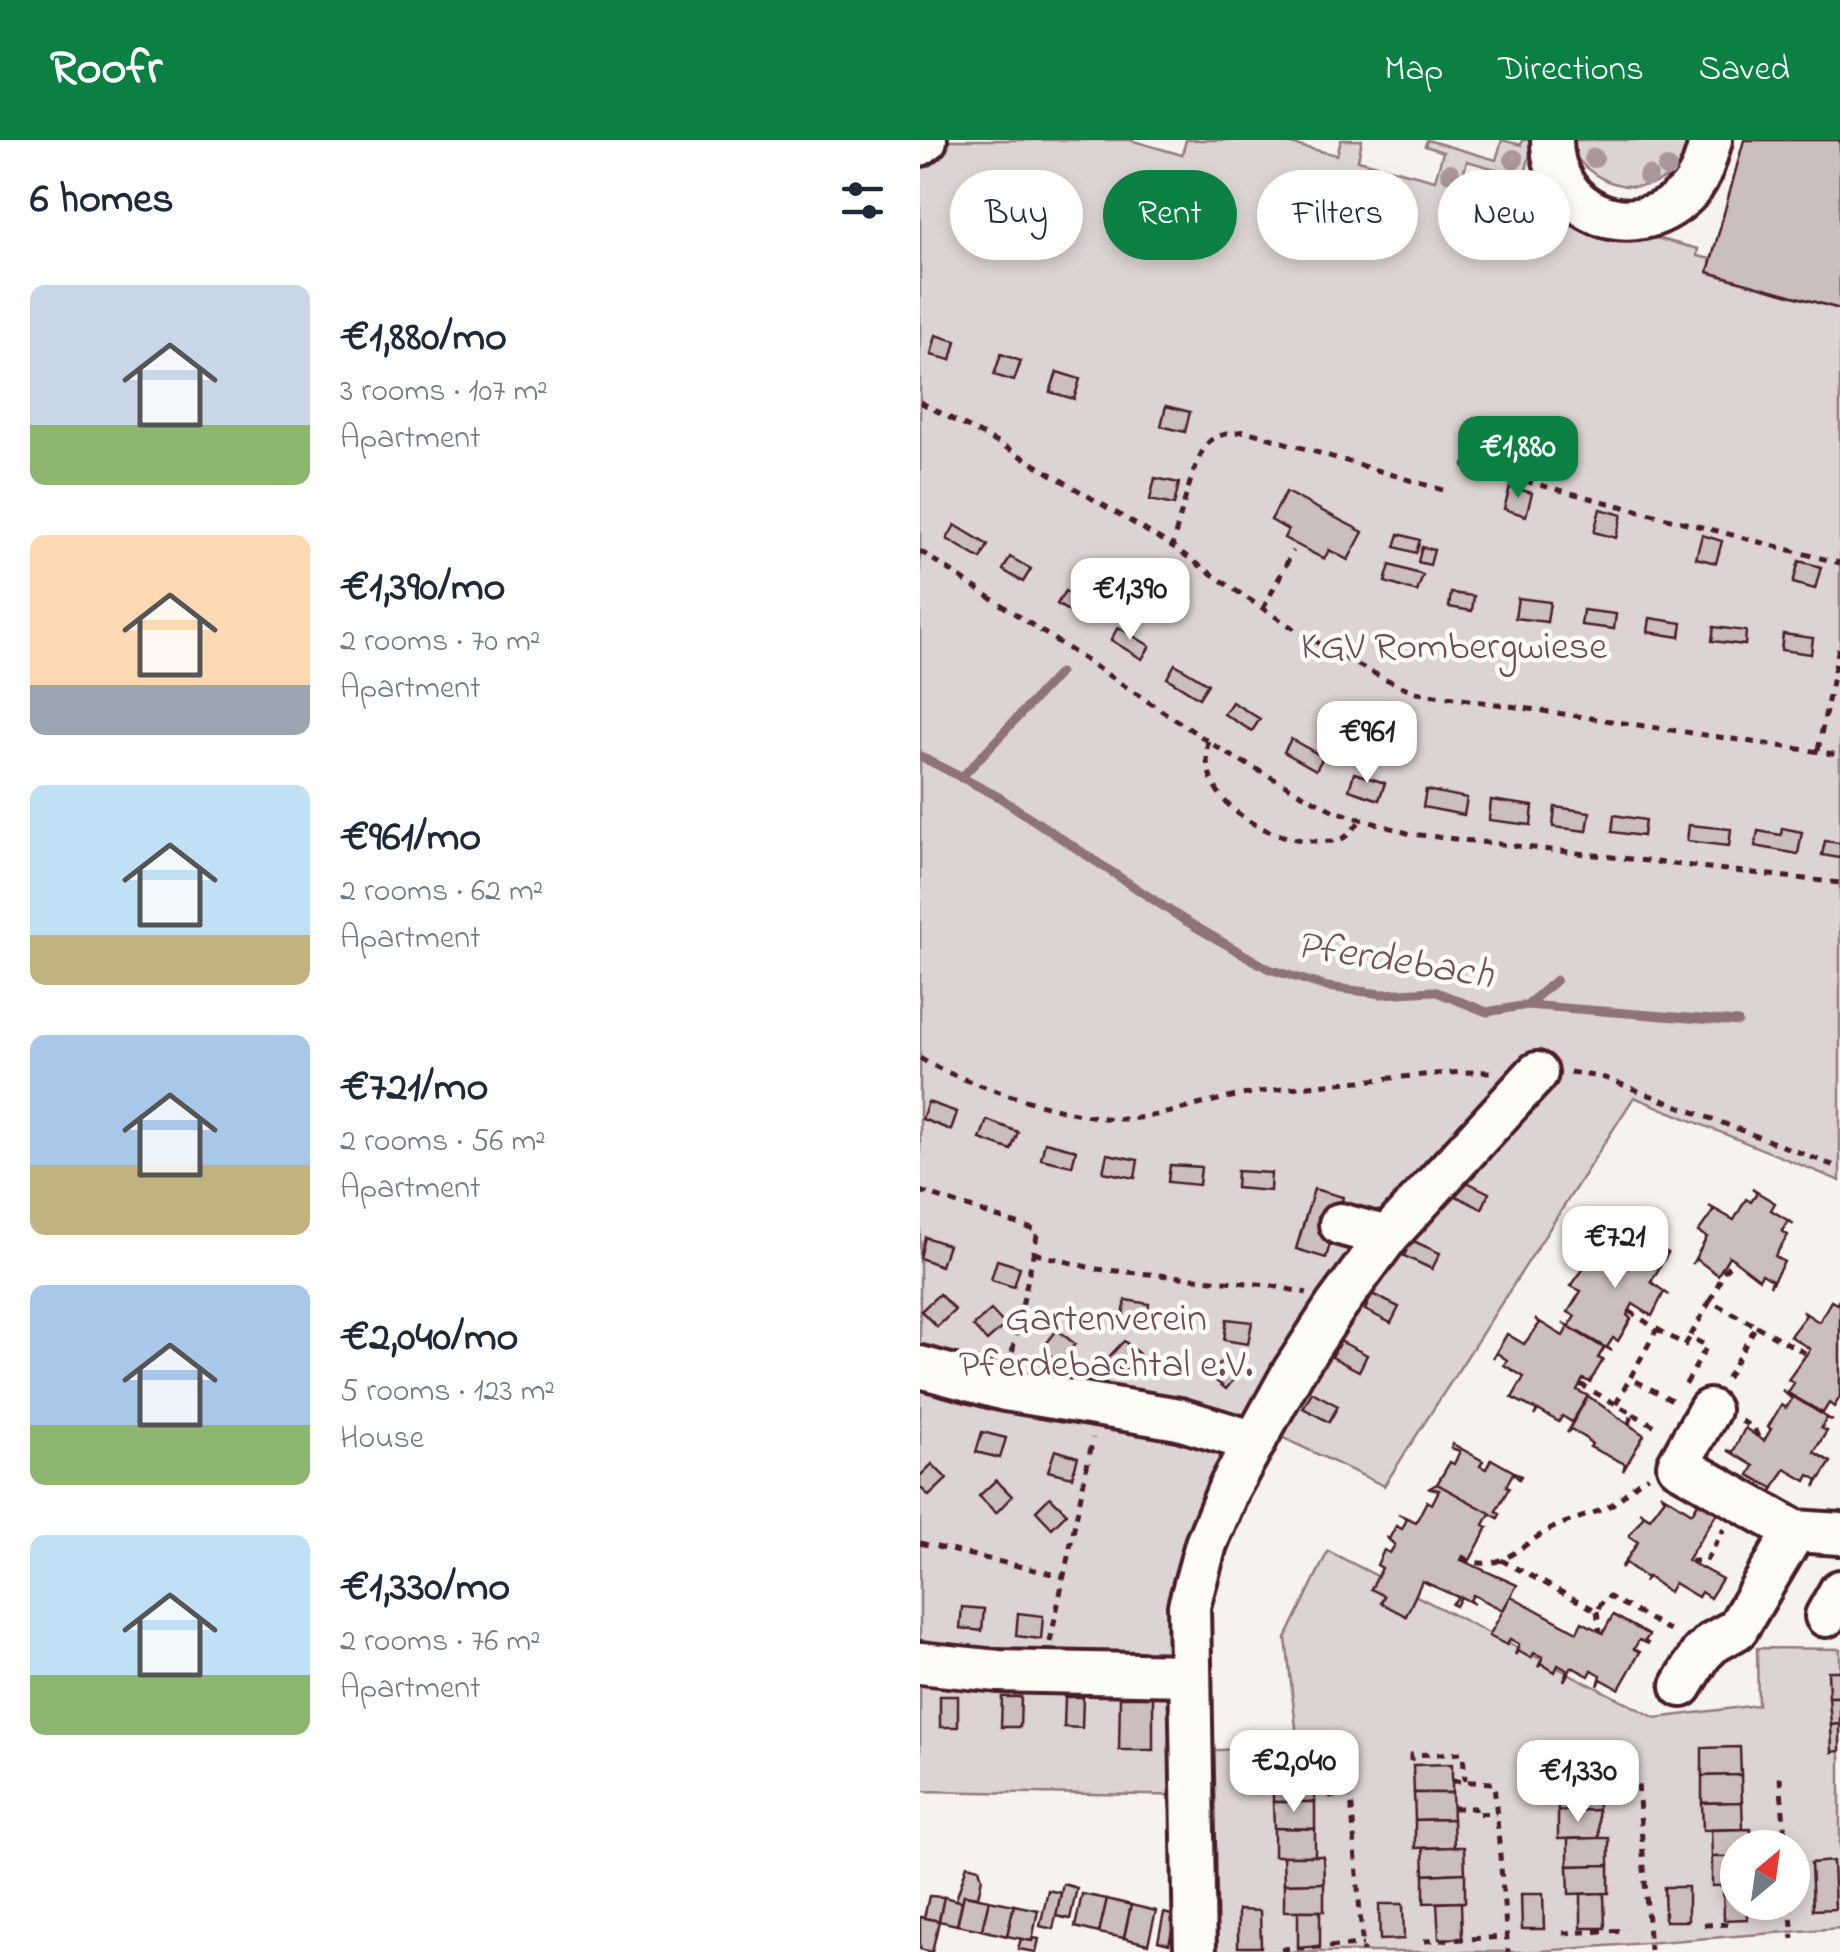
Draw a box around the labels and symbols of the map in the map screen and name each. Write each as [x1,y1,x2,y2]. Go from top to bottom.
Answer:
pin: €1,880 [1437,416,1599,501]
pin: €1,390 [1049,558,1211,643]
park label: KGV Rombergwiese [1301,619,1607,678]
pin: €961 [1308,701,1426,786]
water label: Pferdebach [1291,916,1498,1007]
pin: €721 [1556,1206,1674,1291]
park label: Gartenverein Pferdebachtal e.V. [959,1291,1253,1396]
pin: €2,040 [1213,1730,1375,1815]
pin: €1,330 [1497,1740,1659,1825]
north arrow [1720,1830,1810,1920]

